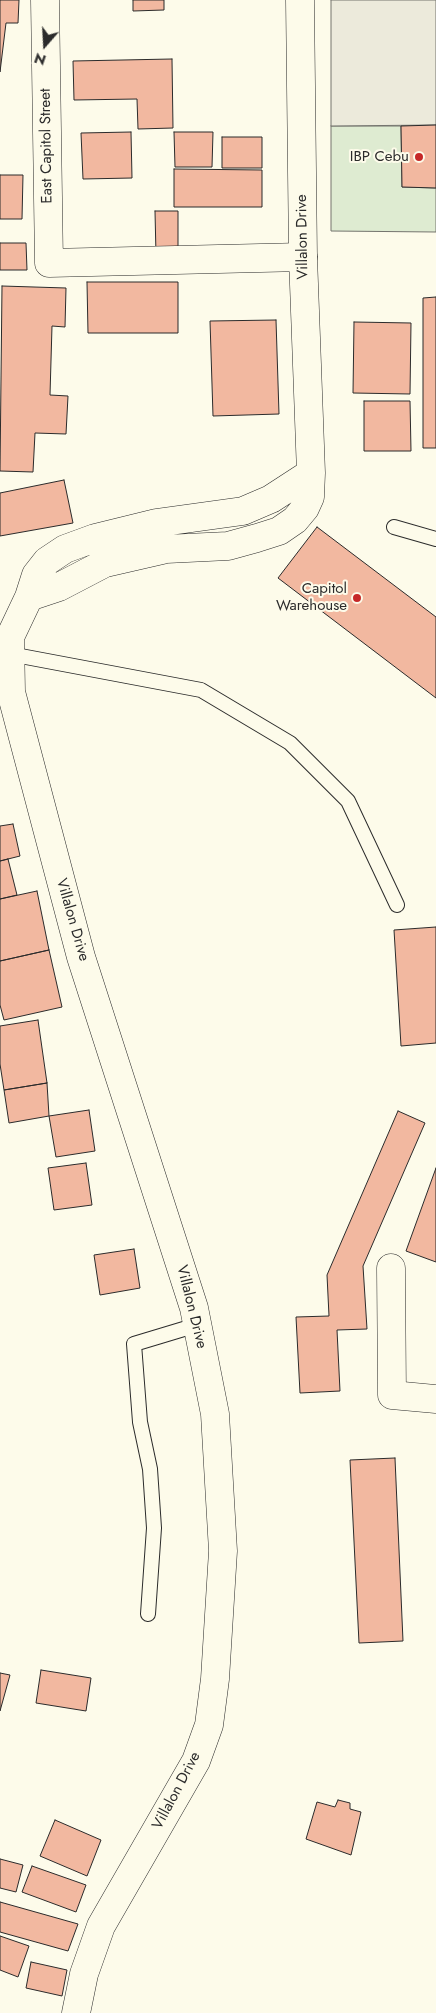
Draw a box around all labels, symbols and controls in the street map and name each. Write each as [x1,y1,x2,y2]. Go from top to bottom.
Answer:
north arrow [20,20,70,70]
text: N [32,48,49,70]
street label: East Capitol Street [37,88,57,204]
place label: IBP Cebu [350,148,409,166]
marker: IBP Cebu [413,151,425,163]
street label: Villalon Drive [293,194,313,280]
place label: Capitol Warehouse [276,580,347,615]
marker: Capitol Warehouse [351,592,363,604]
street label: Villalon Drive [52,877,92,963]
street label: Villalon Drive [172,1263,210,1351]
street label: Villalon Drive [149,1749,205,1833]

